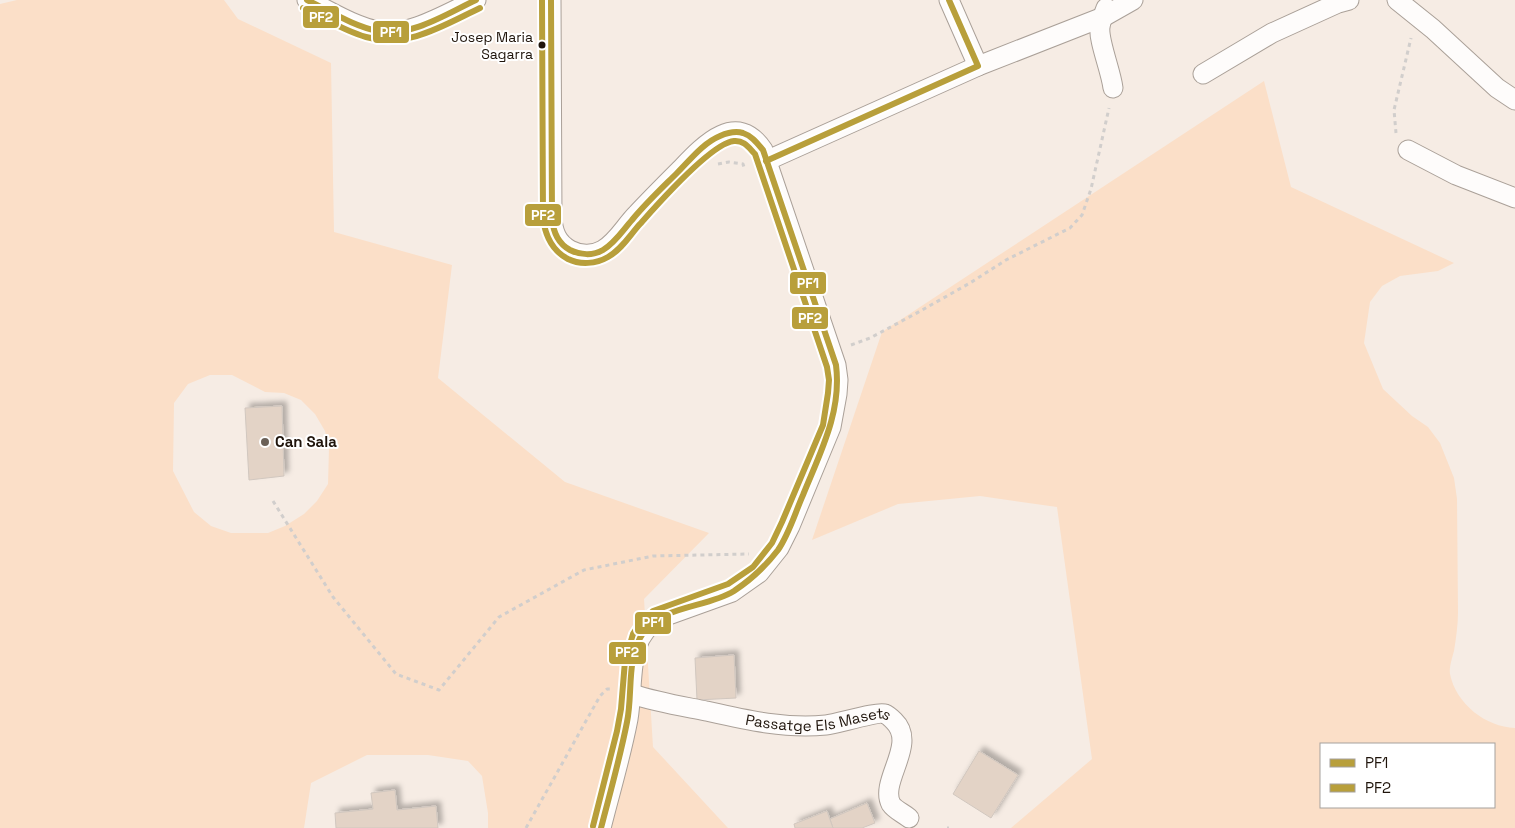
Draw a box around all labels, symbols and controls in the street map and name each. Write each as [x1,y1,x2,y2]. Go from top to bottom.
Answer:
line badge: PF2 [302,5,340,29]
text: PF2 [309,8,333,26]
line badge: PF1 [372,20,410,44]
text: PF1 [380,23,402,41]
place label: Josep Maria Sagarra [451,28,533,63]
marker: Josep Maria Sagarra [537,40,547,50]
line badge: PF2 [524,203,562,227]
text: PF2 [531,206,555,224]
line badge: PF1 [789,271,827,295]
text: PF1 [797,274,819,292]
line badge: PF2 [791,306,829,330]
text: PF2 [798,309,822,327]
place label: Can Sala [275,432,337,451]
marker: Can Sala [259,436,271,448]
line badge: PF1 [634,611,672,635]
text: PF1 [642,613,664,631]
line badge: PF2 [608,641,647,665]
text: PF2 [615,643,639,661]
street label: Passatge Els Masets [744,703,895,735]
legend [1320,743,1495,808]
text: PF1 [1365,753,1388,772]
text: PF2 [1365,778,1391,797]

